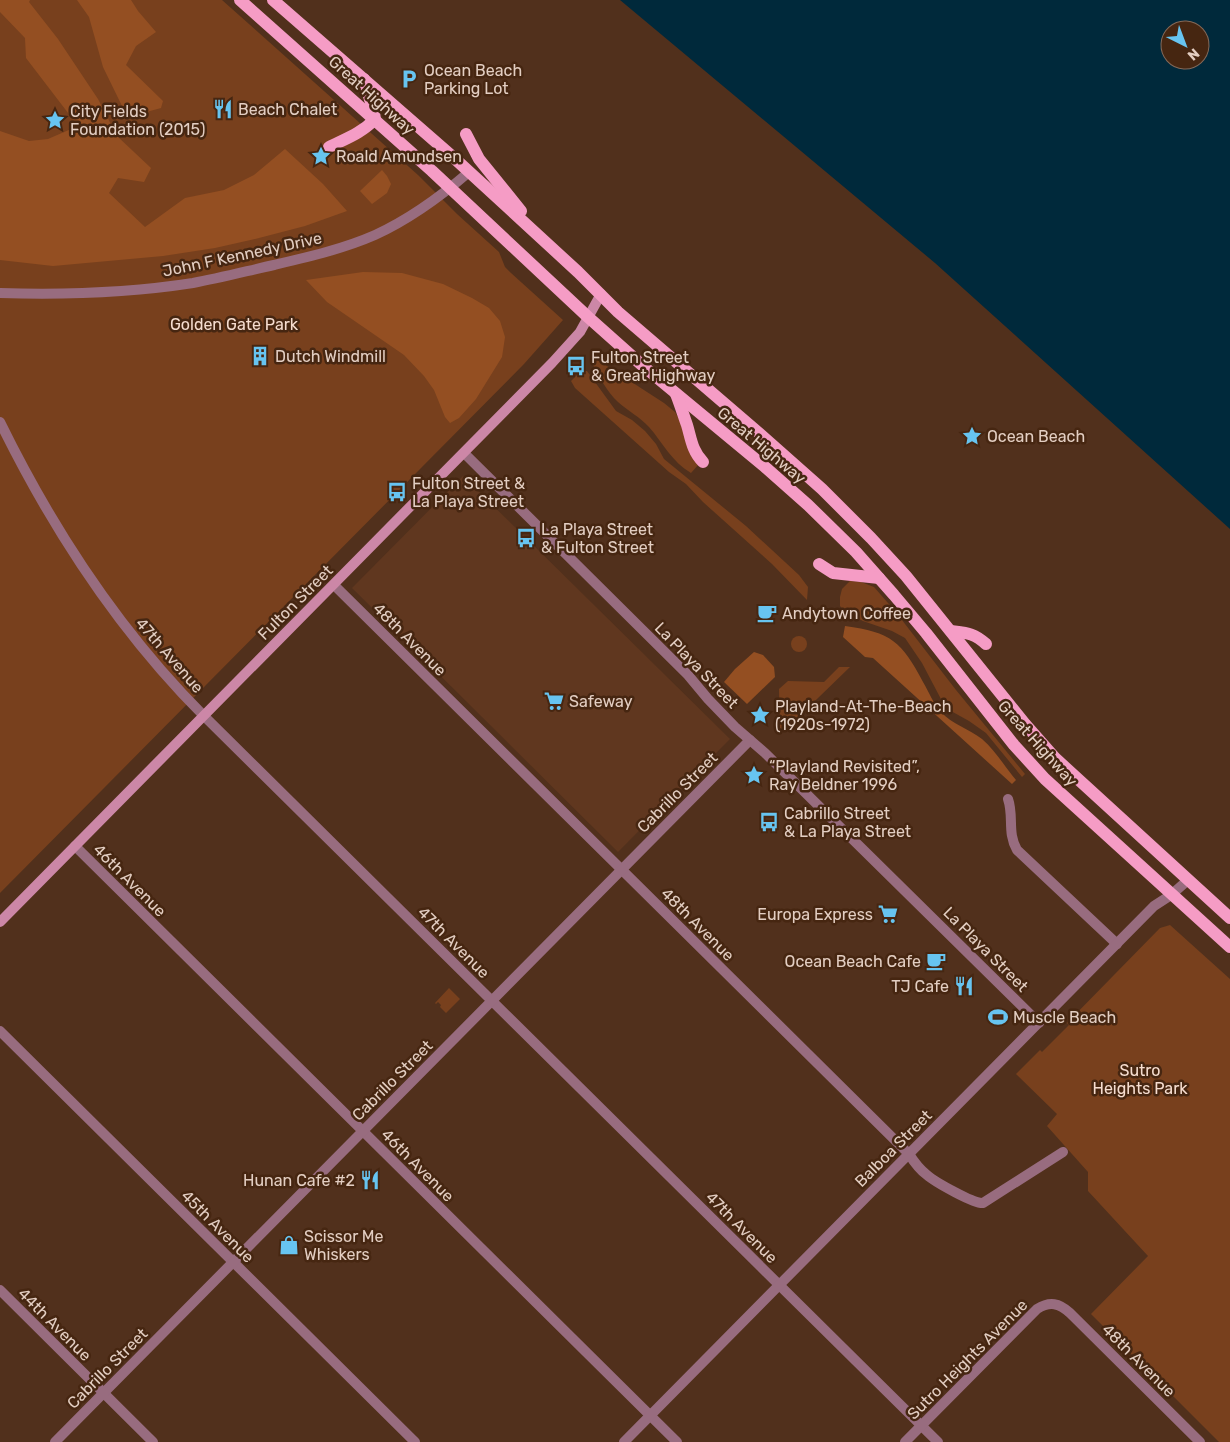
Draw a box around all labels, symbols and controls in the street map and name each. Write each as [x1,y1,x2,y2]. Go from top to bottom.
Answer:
north arrow [1160,20,1210,70]
text: N [1184,45,1203,64]
street label: Great Highway [325,52,419,139]
place label: Ocean Beach Parking Lot [424,61,522,98]
parking icon: Ocean Beach Parking Lot [398,68,420,90]
restaurant icon: Beach Chalet [212,98,234,120]
place label: Beach Chalet [238,100,337,119]
place label: City Fields Foundation (2015) [70,102,205,139]
place icon: City Fields Foundation (2015) [44,109,66,131]
place icon: Roald Amundsen [310,145,332,167]
place label: Roald Amundsen [336,147,462,166]
street label: John F Kennedy Drive [161,228,324,281]
park label: Golden Gate Park [170,315,299,334]
building icon: Dutch Windmill [249,345,271,367]
place label: Dutch Windmill [275,347,386,366]
place label: Fulton Street & Great Highway [591,348,715,385]
bus stop icon: Fulton Street & Great Highway [565,355,587,377]
street label: Great Highway [714,403,810,488]
place icon: Ocean Beach [961,425,983,447]
place label: Ocean Beach [987,427,1085,446]
place label: Fulton Street & La Playa Street [412,474,525,511]
bus stop icon: Fulton Street & La Playa Street [386,481,408,503]
place label: La Playa Street & Fulton Street [541,520,654,557]
bus stop icon: La Playa Street & Fulton Street [515,527,537,549]
street label: Fulton Street [254,561,337,644]
street label: 48th Avenue [369,599,450,680]
cafe icon: Andytown Coffee [756,602,778,624]
place label: Andytown Coffee [782,604,911,623]
street label: 47th Avenue [132,614,207,697]
street label: La Playa Street [651,618,742,712]
supermarket icon: Safeway [543,690,565,712]
place label: Safeway [569,692,633,711]
street label: Great Highway [994,696,1081,790]
place label: Playland-At-The-Beach (1920s-1972) [775,697,951,734]
place icon: Playland-At-The-Beach (1920s-1972) [749,704,771,726]
street label: Cabrillo Street [633,748,722,837]
place label: “Playland Revisited”, Ray Beldner 1996 [769,757,920,794]
place icon: “Playland Revisited”, Ray Beldner 1996 [743,764,765,786]
place label: Cabrillo Street & La Playa Street [784,804,911,841]
bus stop icon: Cabrillo Street & La Playa Street [758,811,780,833]
street label: 46th Avenue [89,840,170,921]
street label: 48th Avenue [657,884,738,965]
street label: 47th Avenue [414,903,493,982]
supermarket icon: Europa Express [877,903,899,925]
street label: La Playa Street [939,903,1032,996]
place label: Europa Express [757,905,873,924]
cafe icon: Ocean Beach Cafe [925,950,947,972]
place label: Ocean Beach Cafe [785,952,921,971]
restaurant icon: TJ Cafe [953,975,975,997]
place label: TJ Cafe [891,977,949,996]
sports icon: Muscle Beach [987,1006,1009,1028]
place label: Muscle Beach [1013,1008,1116,1027]
street label: Cabrillo Street [348,1036,437,1125]
park label: Sutro Heights Park [1092,1061,1188,1098]
street label: Balboa Street [851,1106,936,1191]
street label: 46th Avenue [377,1125,458,1206]
restaurant icon: Hunan Cafe #2 [359,1169,381,1191]
place label: Hunan Cafe #2 [243,1171,355,1190]
street label: 45th Avenue [177,1186,258,1267]
street label: 47th Avenue [702,1188,781,1267]
place label: Scissor Me Whiskers [304,1227,384,1264]
shop icon: Scissor Me Whiskers [278,1234,300,1256]
street label: 44th Avenue [14,1284,95,1365]
street label: Sutro Heights Avenue [903,1295,1031,1423]
street label: 48th Avenue [1098,1320,1179,1401]
street label: Cabrillo Street [63,1324,152,1413]

